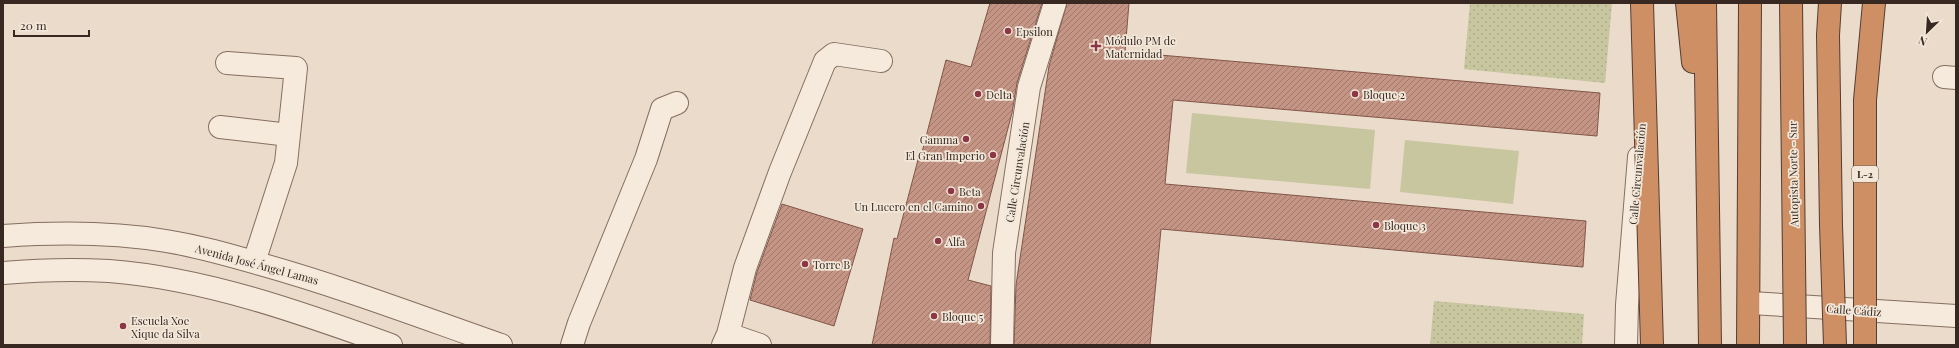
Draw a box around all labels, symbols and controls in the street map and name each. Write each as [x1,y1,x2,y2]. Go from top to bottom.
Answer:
scale bar [14,12,89,38]
north arrow [1907,12,1947,52]
text: 20 m [20,17,47,33]
place label: Epsilon [1016,24,1053,39]
marker: Epsilon [1003,26,1013,36]
place label: Módulo PM de Maternidad [1105,33,1176,61]
text: N [1916,33,1929,50]
marker: Módulo PM de Maternidad [1090,40,1102,52]
place label: Delta [986,87,1013,102]
place label: Bloque 2 [1363,87,1405,102]
marker: Delta [973,89,983,99]
marker: Bloque 2 [1350,89,1360,99]
street label: Calle Circunvalación [1002,120,1032,223]
street label: Autopista Norte - Sur [1785,121,1801,228]
street label: Calle Circunvalación [1625,122,1649,225]
place label: Gamma [920,132,959,147]
marker: Gamma [961,134,971,144]
place label: El Gran Imperio [905,148,985,163]
marker: El Gran Imperio [988,150,998,160]
road number: L-2 [1852,166,1878,182]
place label: Beta [959,184,981,199]
marker: Beta [946,186,956,196]
place label: Un Lucero en el Camino [854,199,973,214]
marker: Un Lucero en el Camino [976,201,986,211]
place label: Bloque 3 [1384,218,1426,233]
marker: Bloque 3 [1371,220,1381,230]
place label: Alfa [945,234,966,249]
marker: Alfa [933,236,943,246]
street label: Avenida José Ángel Lamas [193,240,320,288]
place label: Torre B [813,257,850,272]
marker: Torre B [800,259,810,269]
street label: Calle Cádiz [1826,301,1882,319]
place label: Bloque 5 [942,309,984,324]
marker: Bloque 5 [929,311,939,321]
place label: Escuela Xoe Xique da Silva [131,313,200,341]
marker: Escuela Xoe Xique da Silva [118,321,128,331]

